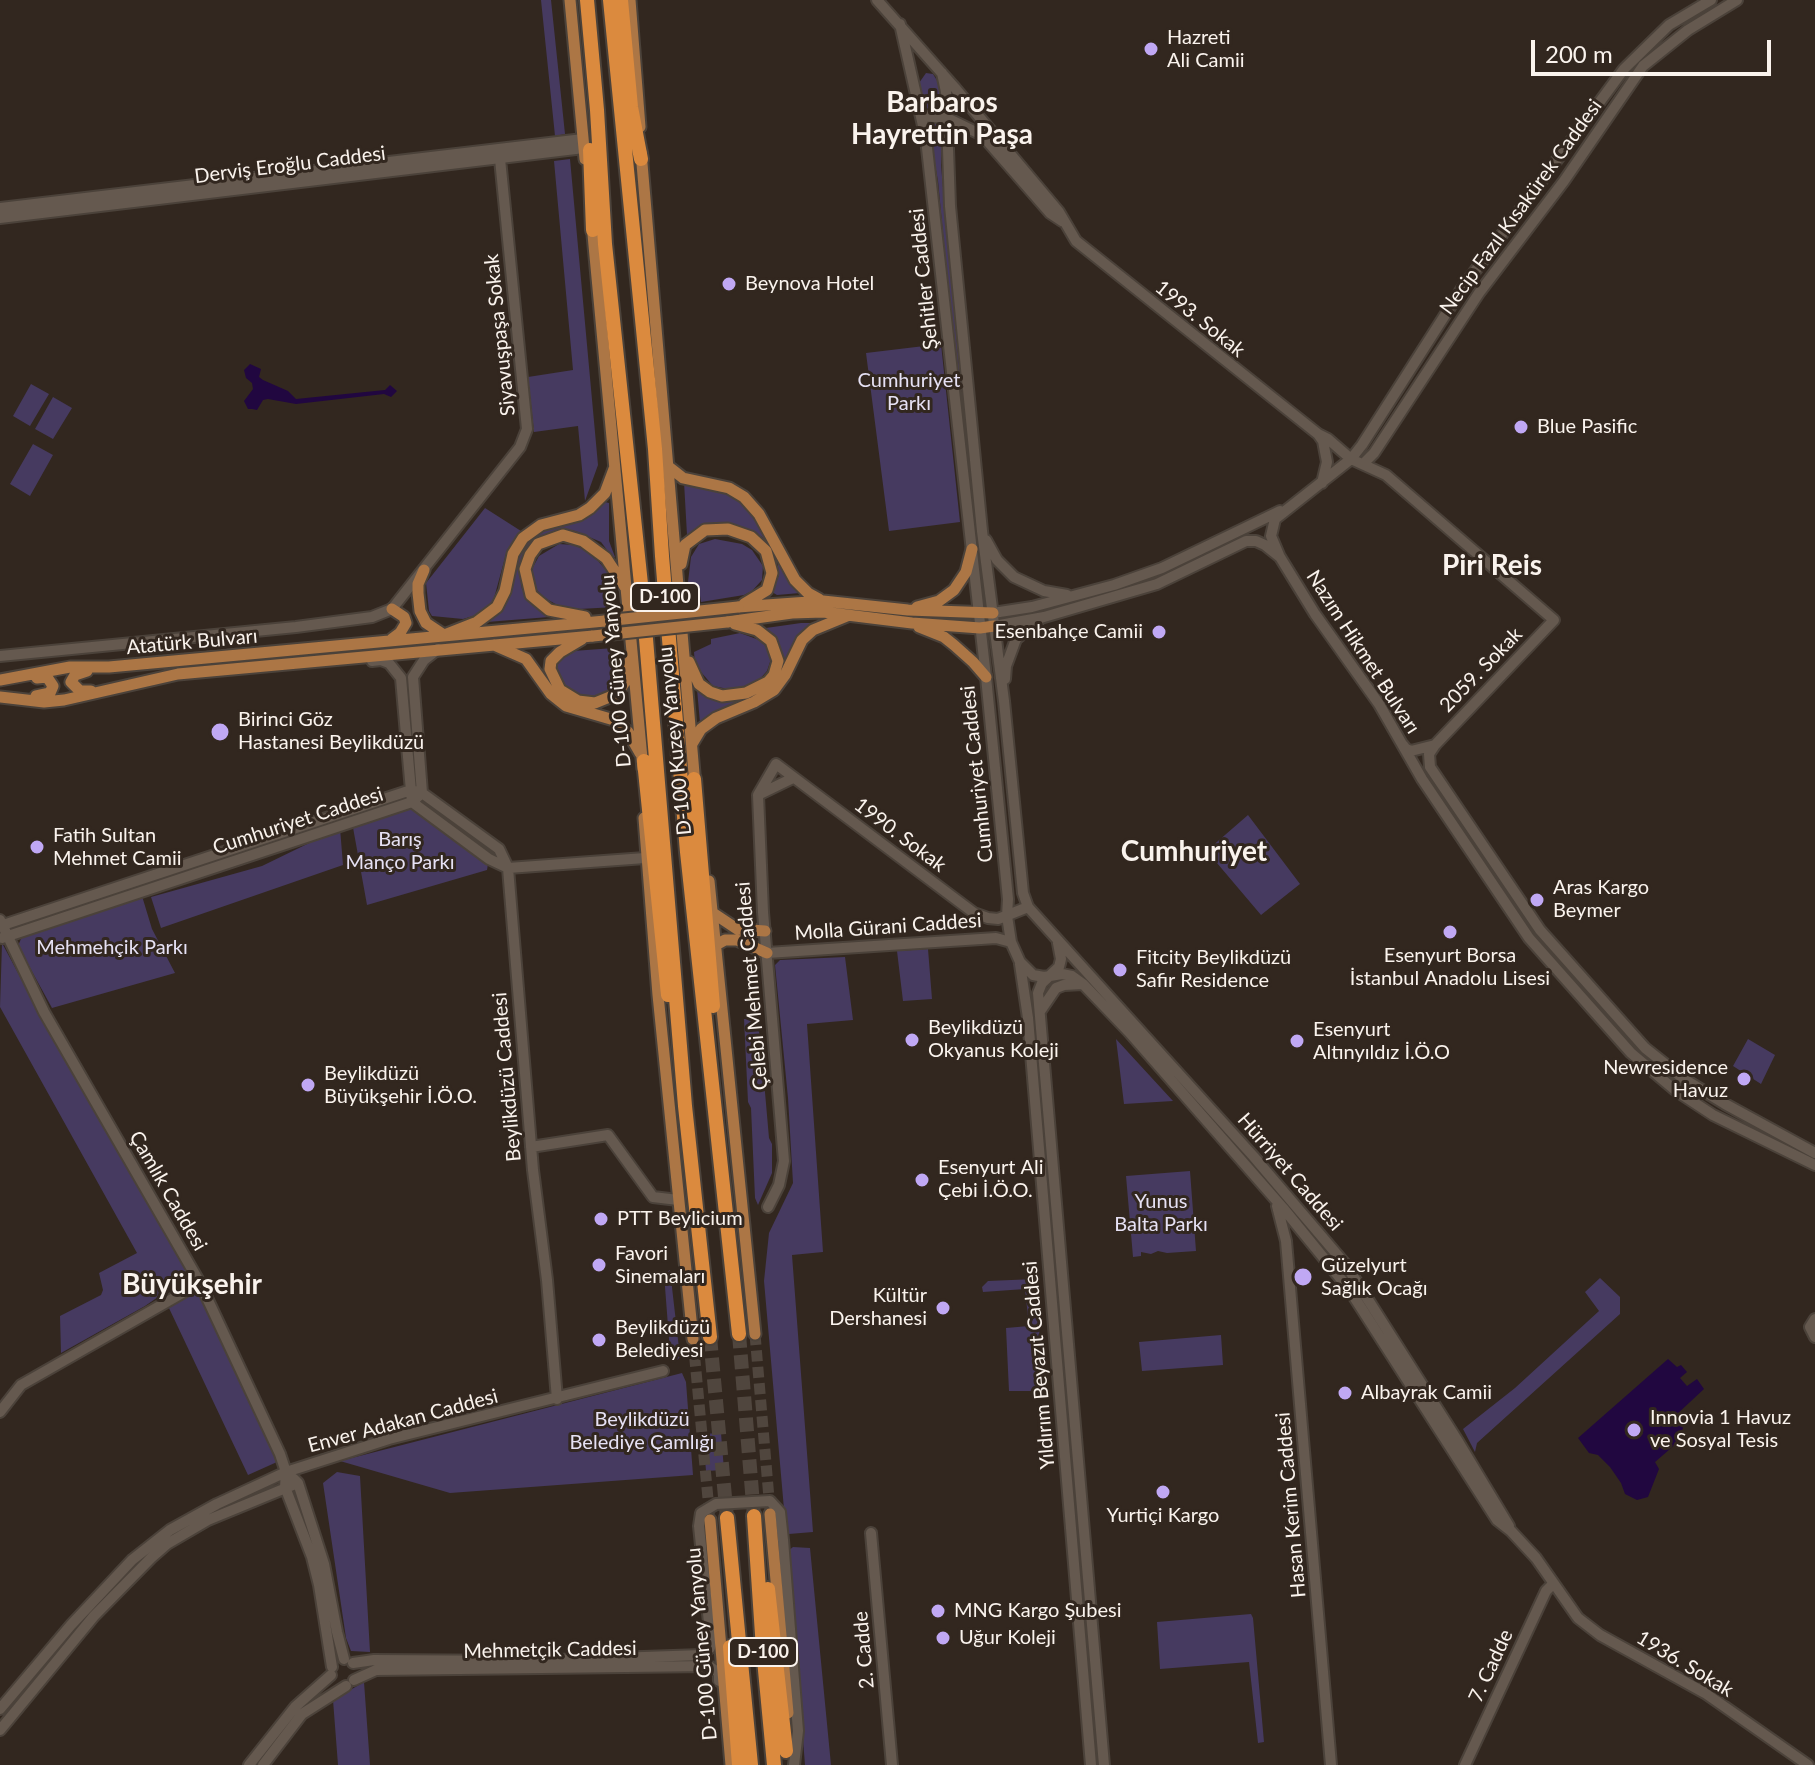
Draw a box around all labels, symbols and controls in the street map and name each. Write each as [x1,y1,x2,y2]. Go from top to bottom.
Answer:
scale bar [1535,24,1775,74]
place label: Hazreti Ali Camii [1167,26,1244,73]
text: 200 m [1545,39,1613,68]
marker: Hazreti Ali Camii [1142,40,1160,58]
district label: Barbaros Hayrettin Paşa [851,86,1033,152]
street label: Necip Fazıl Kısakürek Caddesi [1435,95,1607,319]
street label: Derviş Eroğlu Caddesi [193,141,387,189]
street label: Şehitler Caddesi [905,207,943,351]
street label: Siyavuşpaşa Sokak [480,253,520,417]
place label: Beynova Hotel [745,272,874,296]
marker: Beynova Hotel [720,275,738,293]
street label: 1993. Sokak [1150,275,1250,363]
park label: Cumhuriyet Parkı [858,369,960,416]
place label: Blue Pasific [1537,415,1637,439]
marker: Blue Pasific [1512,418,1530,436]
district label: Piri Reis [1442,549,1542,583]
street label: Nazım Hikmet Bulvarı [1301,566,1425,738]
street label: D-100 Güney Yanyolu [596,574,636,768]
road number: D-100 [631,583,699,611]
place label: Esenbahçe Camii [995,620,1143,644]
marker: Esenbahçe Camii [1150,623,1168,641]
street label: 2059. Sokak [1435,623,1527,717]
street label: Atatürk Bulvarı [125,624,259,660]
street label: D-100 Kuzey Yanyolu [653,646,697,836]
street label: Cumhuriyet Caddesi [956,684,998,864]
place label: Birinci Göz Hastanesi Beylikdüzü [238,708,424,755]
marker: Birinci Göz Hastanesi Beylikdüzü [209,721,231,743]
street label: Cumhuriyet Caddesi [210,782,386,860]
street label: 1990. Sokak [849,793,951,877]
place label: Fatih Sultan Mehmet Camii [53,824,182,871]
park label: Barış Manço Parkı [345,828,455,875]
district label: Cumhuriyet [1121,835,1267,869]
marker: Fatih Sultan Mehmet Camii [28,838,46,856]
place label: Aras Kargo Beymer [1553,876,1649,923]
street label: Çelebi Mehmet Caddesi [731,881,773,1091]
marker: Aras Kargo Beymer [1528,891,1546,909]
street label: Molla Gürani Caddesi [794,908,982,946]
marker: Esenyurt Borsa İstanbul Anadolu Lisesi [1441,923,1459,941]
park label: Mehmehçik Parkı [36,936,188,960]
place label: Esenyurt Borsa İstanbul Anadolu Lisesi [1350,944,1550,991]
place label: Fitcity Beylikdüzü Safir Residence [1136,946,1291,993]
marker: Fitcity Beylikdüzü Safir Residence [1111,961,1129,979]
street label: Beylikdüzü Caddesi [488,991,526,1163]
place label: Beylikdüzü Okyanus Koleji [928,1016,1059,1063]
place label: Esenyurt Altınyıldız İ.Ö.O [1313,1018,1450,1065]
marker: Beylikdüzü Okyanus Koleji [903,1031,921,1049]
marker: Esenyurt Altınyıldız İ.Ö.O [1288,1032,1306,1050]
place label: Newresidence Havuz [1603,1056,1728,1103]
place label: Beylikdüzü Büyükşehir İ.Ö.O. [324,1062,477,1109]
marker: Newresidence Havuz [1735,1070,1753,1088]
marker: Beylikdüzü Büyükşehir İ.Ö.O. [299,1076,317,1094]
street label: Hürriyet Caddesi [1232,1108,1348,1236]
street label: Çamlık Caddesi [124,1127,212,1255]
place label: Esenyurt Ali Çebi İ.Ö.O. [938,1156,1044,1203]
marker: Esenyurt Ali Çebi İ.Ö.O. [913,1171,931,1189]
park label: Yunus Balta Parkı [1114,1190,1208,1237]
place label: PTT Beylicium [617,1207,743,1231]
marker: PTT Beylicium [592,1210,610,1228]
place label: Favori Sinemaları [615,1242,705,1289]
place label: Güzelyurt Sağlık Ocağı [1321,1254,1427,1301]
marker: Favori Sinemaları [590,1256,608,1274]
street label: Yıldırım Beyazıt Caddesi [1018,1260,1060,1470]
marker: Güzelyurt Sağlık Ocağı [1292,1266,1314,1288]
district label: Büyükşehir [122,1268,262,1302]
place label: Kültür Dershanesi [829,1284,927,1331]
marker: Kültür Dershanesi [934,1299,952,1317]
place label: Beylikdüzü Belediyesi [615,1316,710,1363]
marker: Beylikdüzü Belediyesi [590,1331,608,1349]
place label: Albayrak Camii [1361,1381,1492,1405]
street label: Enver Adakan Caddesi [305,1384,501,1458]
marker: Albayrak Camii [1336,1384,1354,1402]
place label: Innovia 1 Havuz ve Sosyal Tesis [1650,1406,1791,1453]
park label: Beylikdüzü Belediye Çamlığı [570,1408,714,1455]
street label: Hasan Kerim Caddesi [1271,1411,1311,1599]
marker: Innovia 1 Havuz ve Sosyal Tesis [1625,1421,1643,1439]
marker: Yurtiçi Kargo [1154,1483,1172,1501]
place label: Yurtiçi Kargo [1107,1504,1219,1528]
street label: D-100 Güney Yanyolu [682,1547,722,1741]
place label: MNG Kargo Şubesi [954,1599,1121,1623]
marker: MNG Kargo Şubesi [929,1602,947,1620]
street label: 2. Cadde [849,1610,879,1690]
place label: Uğur Koleji [959,1626,1056,1650]
street label: 7. Cadde [1464,1626,1518,1706]
street label: 1936. Sokak [1632,1626,1738,1702]
marker: Uğur Koleji [934,1629,952,1647]
street label: Mehmetçik Caddesi [463,1636,637,1664]
road number: D-100 [729,1638,797,1666]

